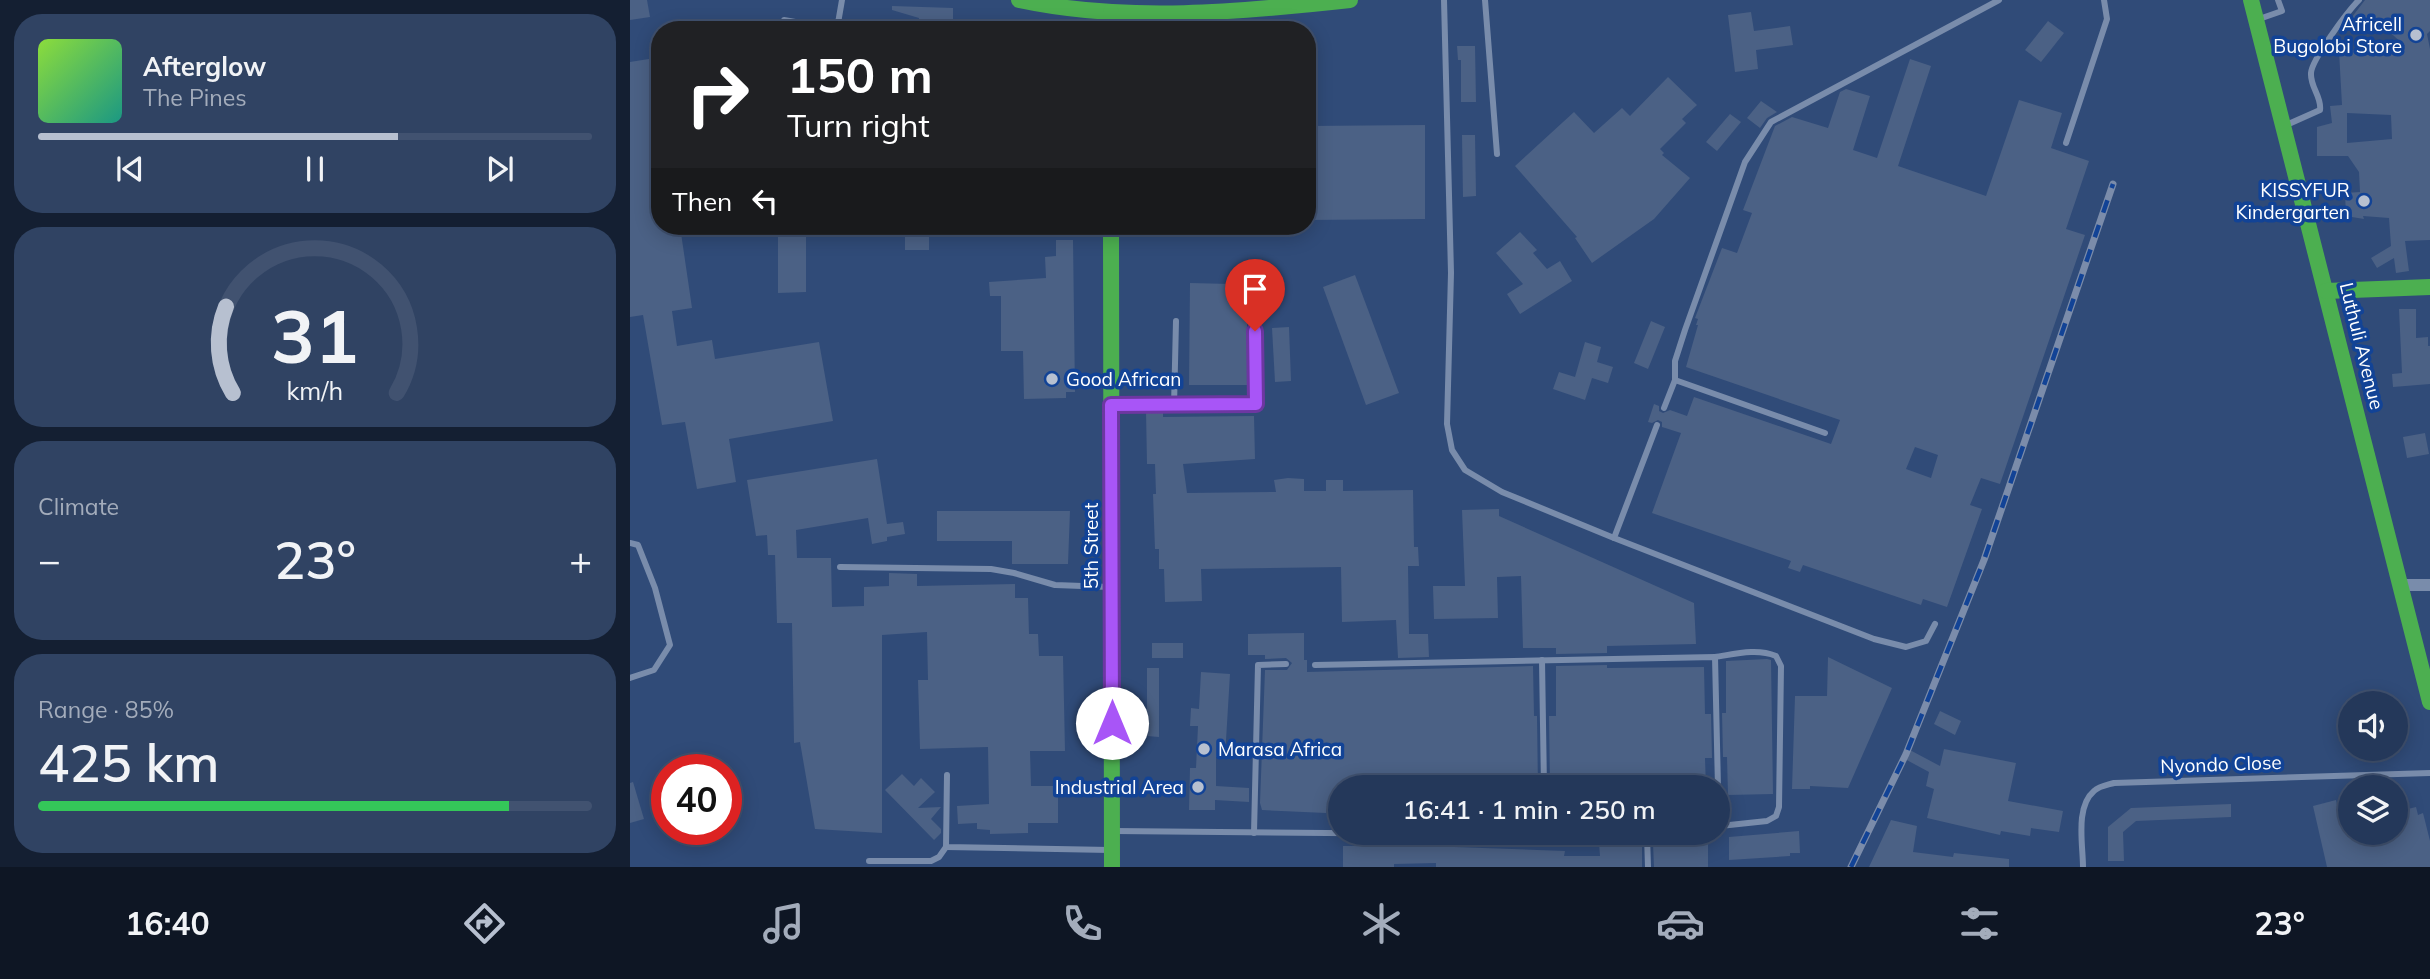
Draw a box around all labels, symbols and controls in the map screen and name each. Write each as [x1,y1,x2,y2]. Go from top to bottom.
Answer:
place label: Africell Bugolobi Store [2273,12,2402,58]
marker: Africell Bugolobi Store [2408,27,2424,43]
text: 150 m [787,44,933,105]
icon: right [672,49,763,140]
text: Afterglow [143,50,266,83]
text: The Pines [143,83,247,112]
text: Turn right [787,105,930,145]
icon: previous [111,150,149,188]
icon: pause [296,150,334,188]
icon: next [481,150,519,188]
place label: KISSYFUR Kindergarten [2236,178,2350,224]
icon: left [746,182,784,220]
text: Then [672,185,732,218]
marker: KISSYFUR Kindergarten [2356,193,2372,209]
pin [1225,259,1285,331]
icon: arrive [1236,270,1274,308]
street label: Luthuli Avenue [2335,280,2389,412]
text: 31 [271,290,359,381]
place label: Good African [1066,367,1181,391]
marker: Good African [1044,371,1060,387]
text: km/h [287,375,343,406]
text: Climate [38,492,119,521]
street label: 5th Street [1079,502,1103,589]
text: 23° [274,527,356,592]
text: − [38,536,61,584]
text: + [569,536,592,584]
position arrow [1075,686,1149,760]
map controls [2338,691,2408,845]
button: sound [2338,691,2408,761]
text: Range · 85% [38,695,174,724]
text: 425 km [38,730,219,795]
place label: Marasa Africa [1218,737,1342,761]
marker: Marasa Africa [1196,741,1212,757]
street label: Nyondo Close [2160,750,2282,778]
speed limit sign: 40 [651,754,742,845]
place label: Industrial Area [1055,775,1184,799]
button: layers [2338,775,2408,845]
marker: Industrial Area [1190,779,1206,795]
text: 16:41 · 1 min · 250 m [1402,793,1656,826]
icon: directions [460,899,509,948]
icon: music [759,899,808,948]
icon: phone [1058,899,1107,948]
icon: climate [1357,899,1406,948]
icon: car [1656,899,1705,948]
icon: filters [1955,899,2004,948]
text: 16:40 [125,903,210,943]
text: 23° [2254,903,2305,943]

